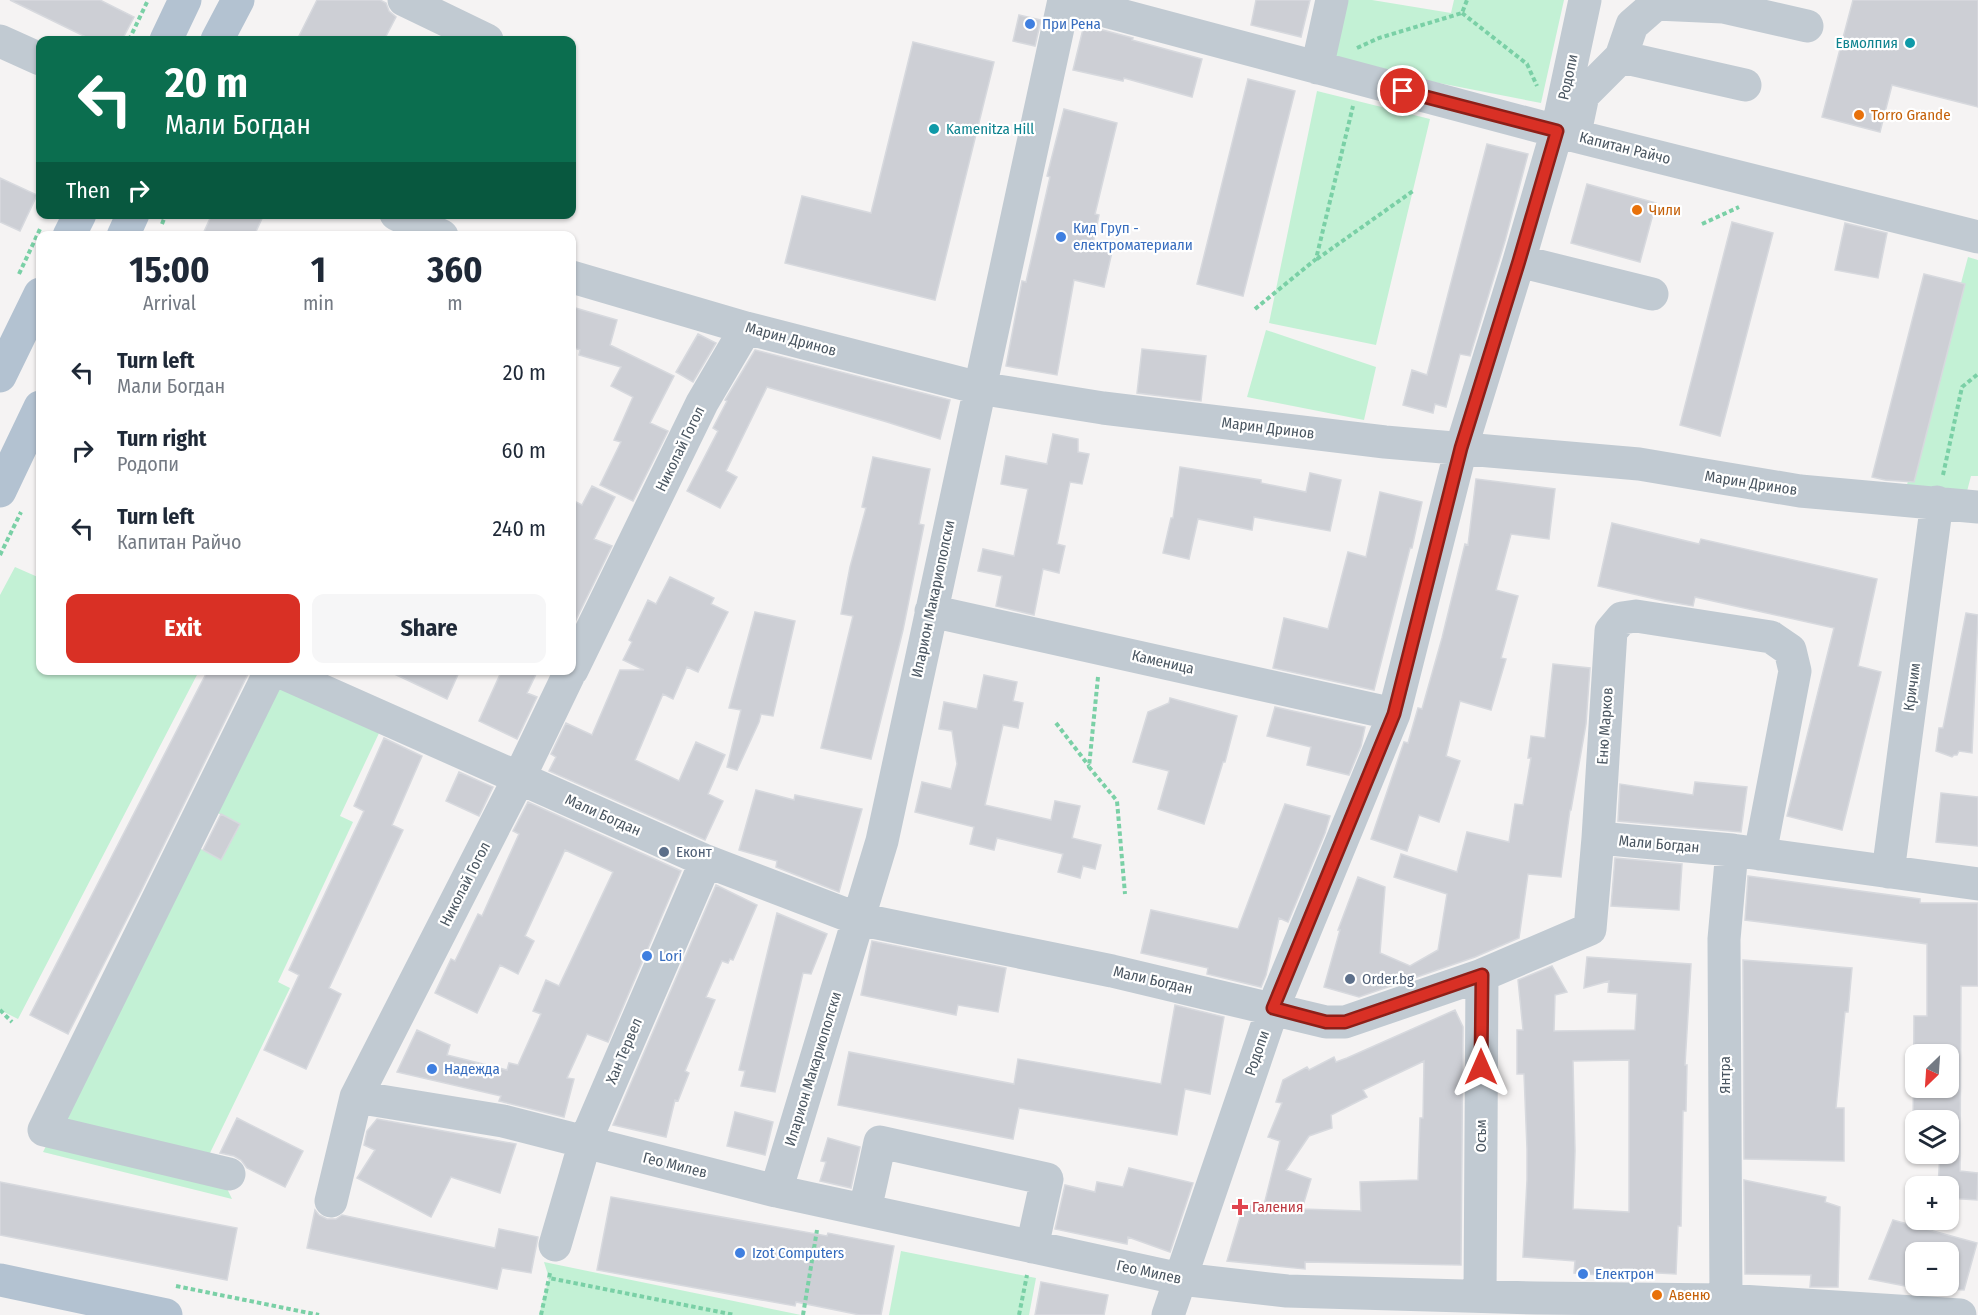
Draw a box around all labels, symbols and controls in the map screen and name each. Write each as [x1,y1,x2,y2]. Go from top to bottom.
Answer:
place label: При Рена [1042,15,1101,33]
marker: При Рена [1023,17,1037,31]
place label: Евмолпия [1836,34,1898,52]
marker: Евмолпия [1903,36,1917,50]
street label: Родопи [1554,52,1582,102]
text: 20 m [165,58,248,108]
icon: left [66,60,144,138]
pin [1377,65,1428,116]
icon: arrive [1386,74,1419,107]
place label: Torro Grande [1871,106,1951,124]
marker: Torro Grande [1852,108,1866,122]
text: Мали Богдан [165,109,311,141]
place label: Kamenitza Hill [946,120,1034,138]
marker: Kamenitza Hill [927,122,941,136]
street label: Капитан Райчо [1577,128,1673,168]
icon: right [122,174,155,207]
text: Then [66,177,110,204]
place label: Чили [1649,201,1681,219]
marker: Чили [1630,203,1644,217]
place label: Кид Груп - електроматериали [1073,219,1193,254]
marker: Кид Груп - електроматериали [1054,230,1068,244]
text: 15:00 [129,248,210,292]
text: 1 [311,248,326,292]
text: 360 [427,248,483,292]
text: Arrival [143,291,196,315]
text: min [303,291,334,315]
text: m [447,291,463,315]
street label: Марин Дринов [744,318,838,360]
text: Turn left [117,347,195,374]
icon: left [66,356,99,389]
text: 20 m [503,359,546,386]
text: Мали Богдан [117,374,225,398]
street label: Николай Гогол [652,403,708,495]
street label: Марин Дринов [1221,413,1315,443]
text: Turn right [117,425,206,452]
icon: right [66,434,99,467]
text: 60 m [502,437,546,464]
text: Родопи [117,452,179,476]
street label: Марин Дринов [1703,467,1799,499]
text: Turn left [117,503,195,530]
icon: left [66,512,99,545]
text: 240 m [493,515,546,542]
street label: Иларион Макариополски [907,519,959,679]
text: Капитан Райчо [117,530,242,554]
button: Exit [66,594,300,663]
button: Share [312,594,546,663]
street label: Каменица [1130,646,1196,678]
street label: Кричим [1900,662,1924,712]
street label: Еню Марков [1593,687,1617,765]
street label: Мали Богдан [562,790,644,840]
street label: Мали Богдан [1618,832,1700,856]
street label: Николай Гогол [436,839,494,929]
place label: Еконт [676,843,713,861]
marker: Еконт [657,845,671,859]
place label: Lori [659,947,682,965]
marker: Lori [640,949,654,963]
street label: Мали Богдан [1111,962,1195,998]
place label: Order.bg [1362,970,1414,988]
marker: Order.bg [1343,972,1357,986]
street label: Иларион Макариополски [781,990,845,1148]
street label: Хан Тервел [602,1015,646,1087]
street label: Родопи [1241,1028,1273,1078]
position arrow [1449,1035,1513,1099]
north arrow [1905,1044,1959,1098]
map controls [1905,1044,1959,1296]
street label: Янтра [1716,1056,1734,1094]
place label: Надежда [444,1060,500,1078]
marker: Надежда [425,1062,439,1076]
button: layers [1905,1110,1959,1164]
street label: Осъм [1472,1119,1490,1153]
street label: Гео Милев [641,1148,709,1182]
button: + [1905,1176,1959,1230]
place label: Галения [1252,1198,1303,1216]
marker: Галения [1233,1200,1247,1214]
button: − [1905,1242,1959,1296]
place label: Izot Computers [752,1244,844,1262]
marker: Izot Computers [733,1246,747,1260]
street label: Гео Милев [1115,1256,1183,1288]
place label: Електрон [1595,1265,1654,1283]
marker: Електрон [1576,1267,1590,1281]
place label: Авеню [1669,1286,1710,1304]
marker: Авеню [1650,1288,1664,1302]

